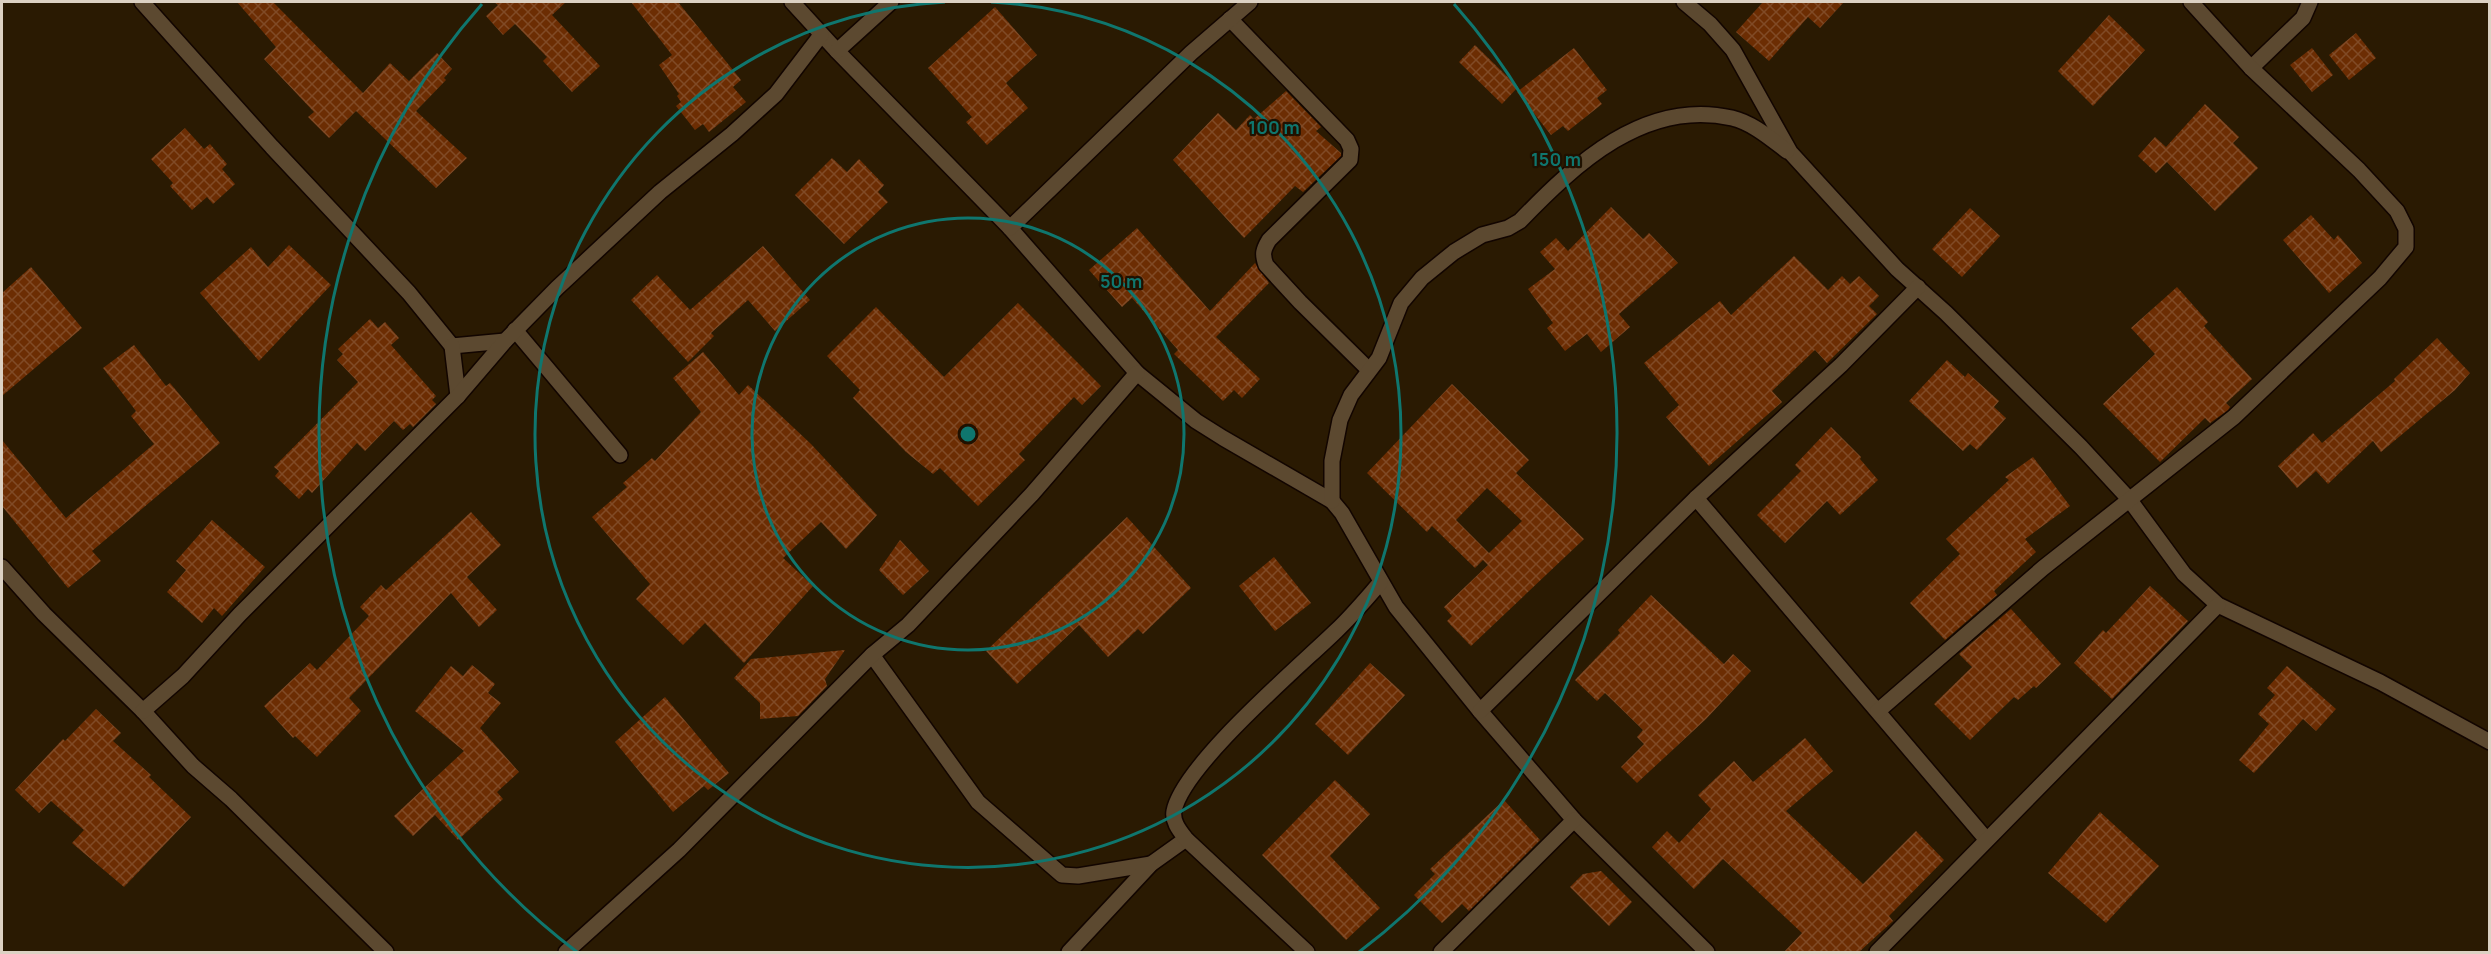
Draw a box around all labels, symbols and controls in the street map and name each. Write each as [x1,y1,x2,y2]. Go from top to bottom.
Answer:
text: 100 m [1248,115,1300,139]
text: 150 m [1531,147,1581,171]
text: 50 m [1100,269,1142,293]
centre of rings [958,424,978,444]

